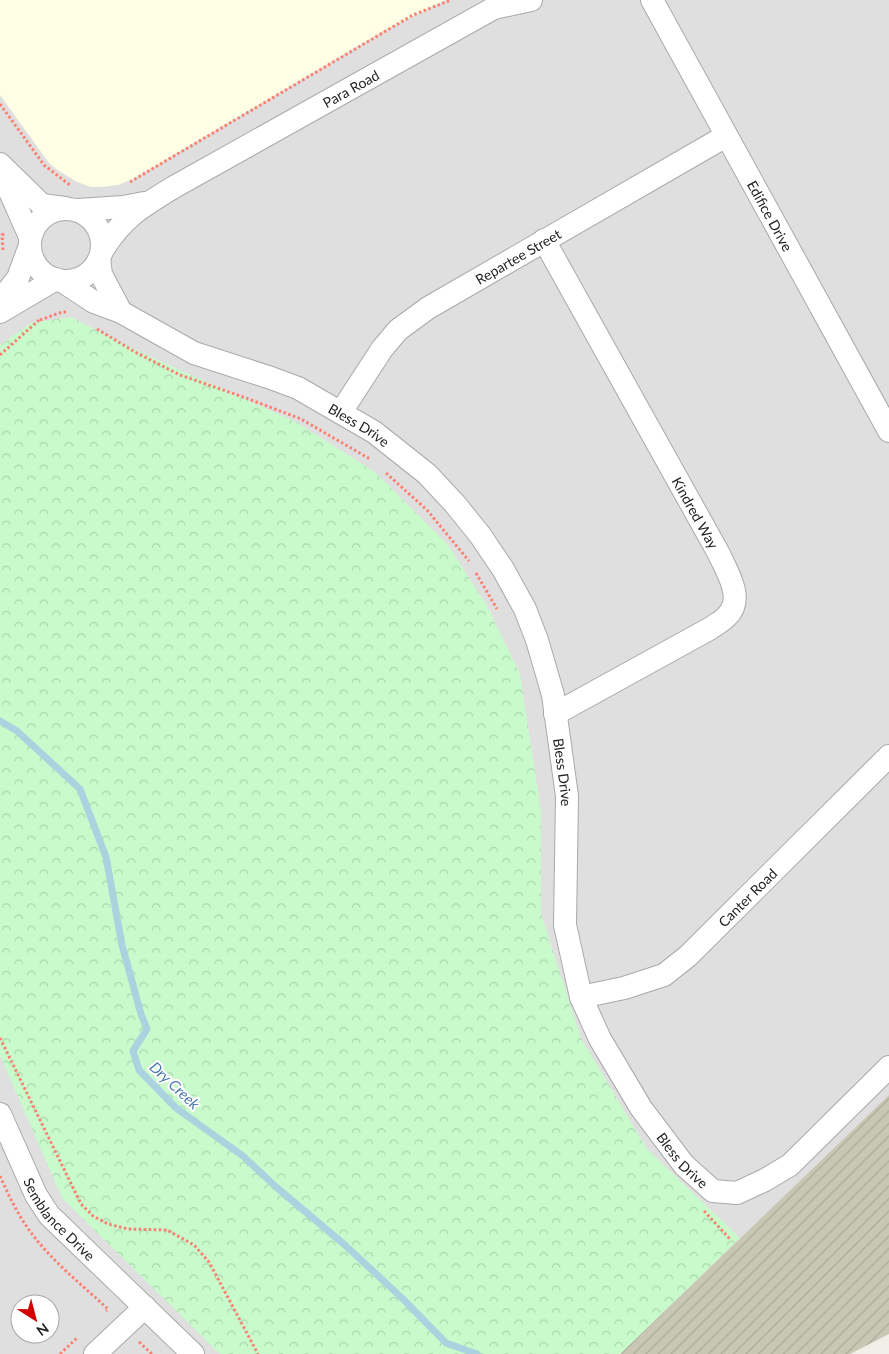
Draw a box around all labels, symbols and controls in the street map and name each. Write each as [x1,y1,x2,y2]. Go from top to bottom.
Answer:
street label: Para Road [320,66,382,111]
street label: Edifice Drive [744,177,797,254]
street label: Repartee Street [472,225,564,287]
street label: Bless Drive [326,399,393,450]
street label: Kindred Way [669,474,723,552]
street label: Bless Drive [551,737,576,806]
street label: Canter Road [714,864,780,930]
water label: Dry Creek [146,1057,204,1113]
street label: Bless Drive [654,1129,712,1191]
street label: Semblance Drive [21,1175,99,1264]
north arrow [10,1294,60,1344]
text: N [34,1320,52,1340]

